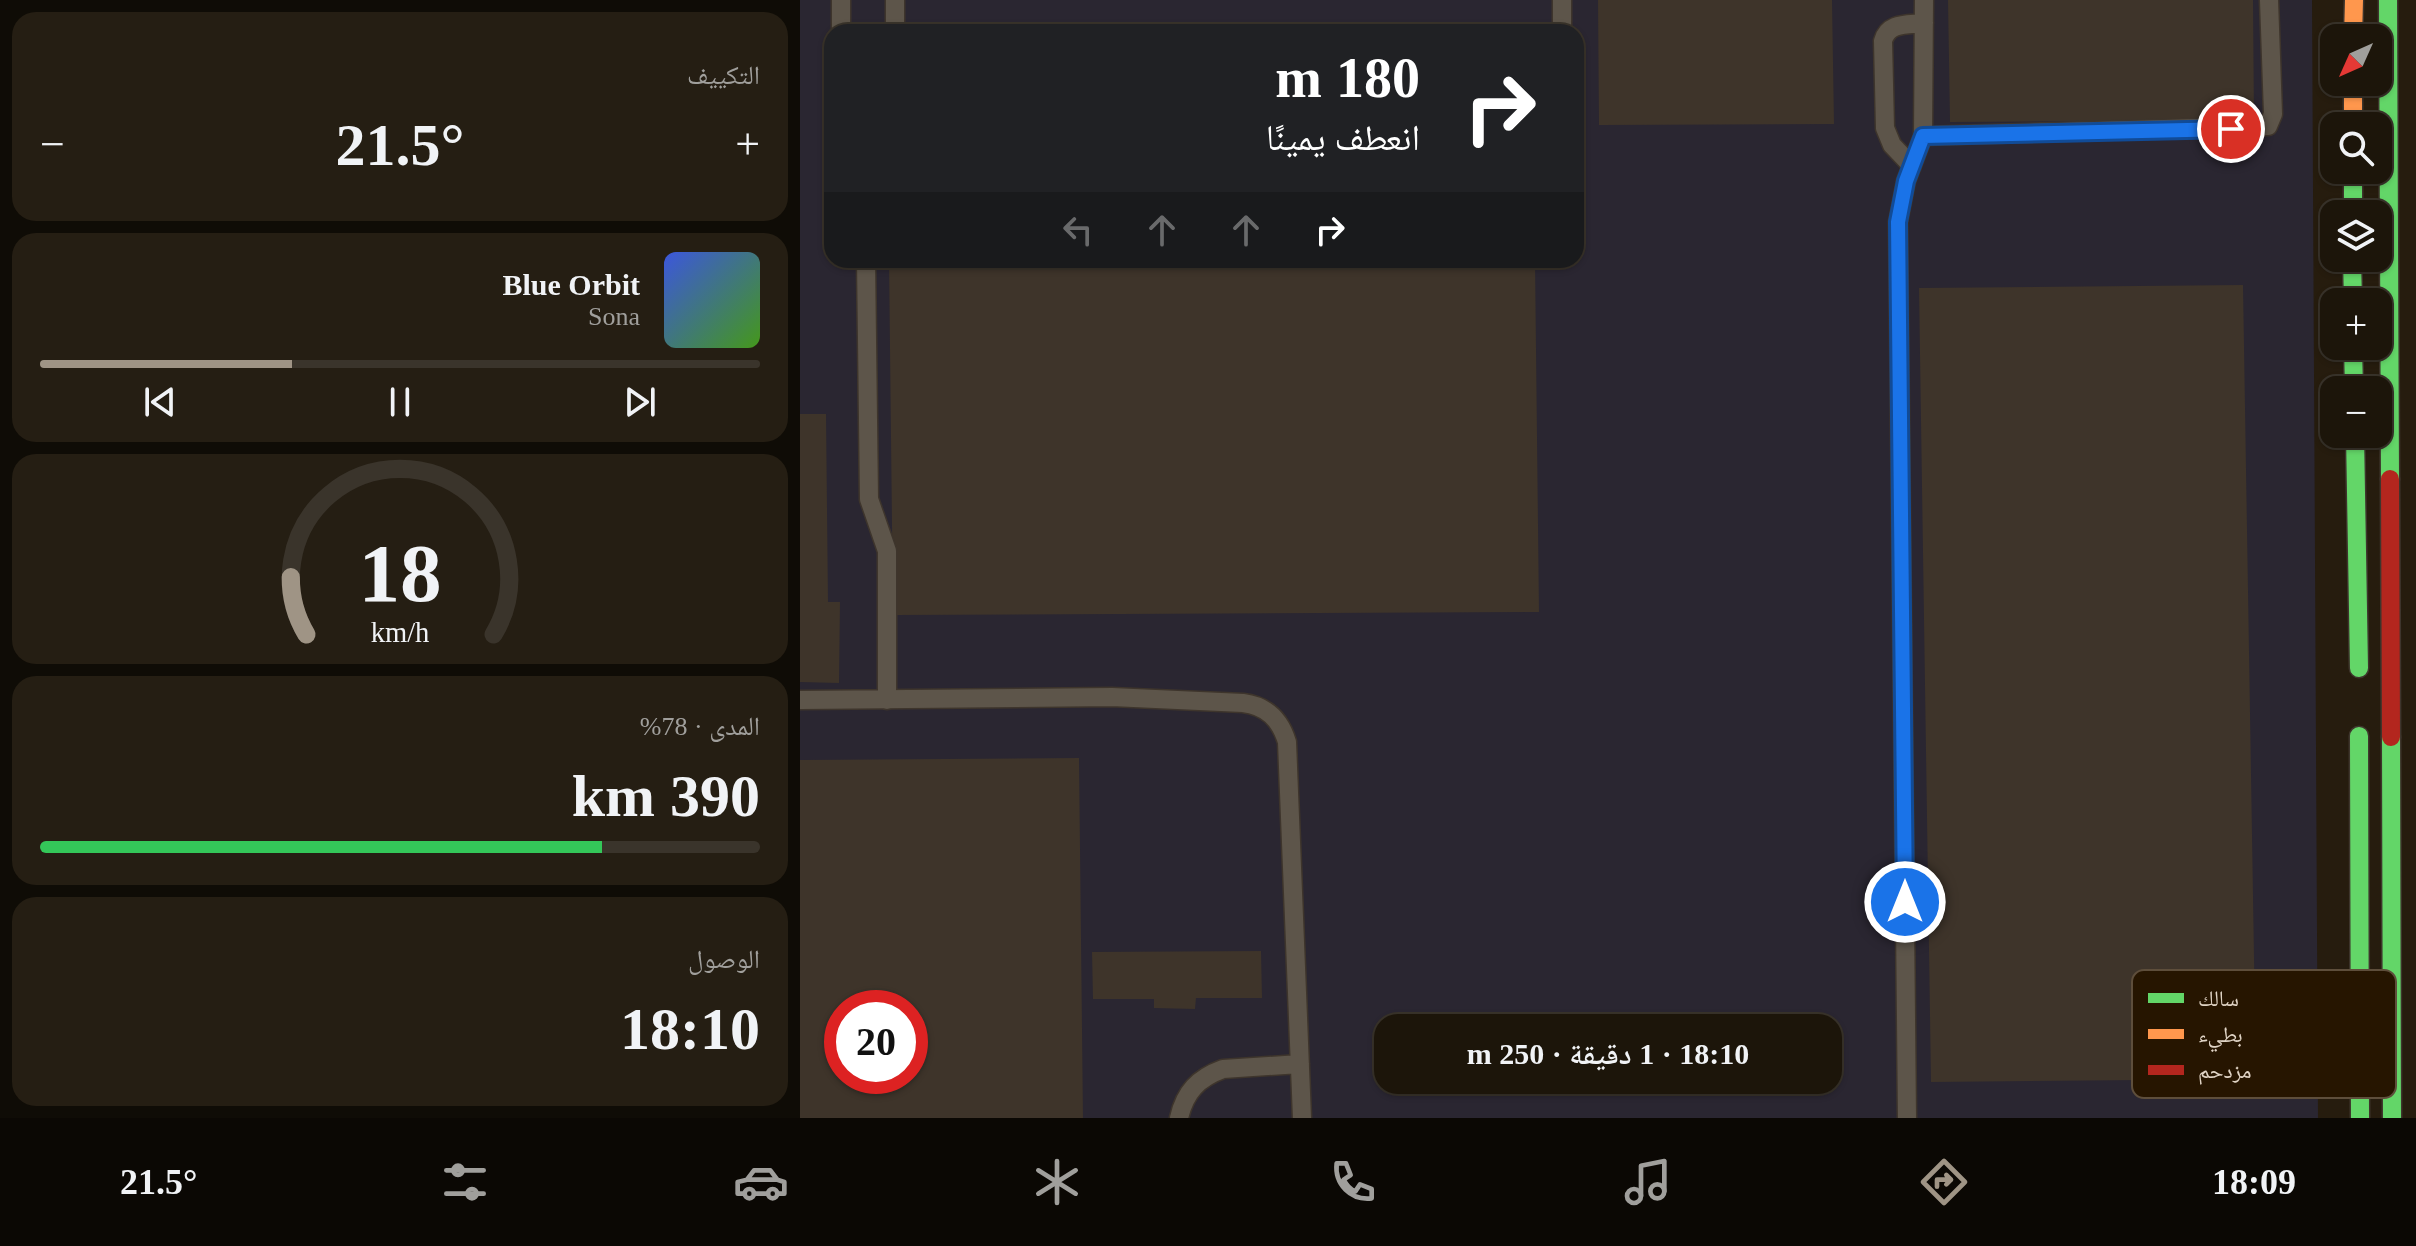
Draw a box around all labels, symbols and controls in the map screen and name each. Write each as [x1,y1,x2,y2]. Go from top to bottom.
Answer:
north arrow [2320,24,2392,96]
map controls [2320,24,2392,448]
text: 180 m [1275,47,1420,109]
icon: right [1448,56,1552,160]
text: التكييف [687,61,760,90]
pin [2197,95,2265,163]
icon: arrive [2209,107,2253,151]
text: 21.5° [336,112,465,178]
button: search [2320,112,2392,184]
text: انعطف يمينًا [1266,118,1420,158]
text: − [40,120,65,169]
text: + [735,120,760,169]
button: layers [2320,200,2392,272]
icon: left [1056,208,1100,252]
icon: ahead [1140,208,1184,252]
icon: ahead [1224,208,1268,252]
icon: right [1308,208,1352,252]
text: Blue Orbit [502,268,640,301]
button: + [2320,288,2392,360]
text: Sona [588,302,640,331]
button: − [2320,376,2392,448]
icon: previous [138,380,182,424]
icon: pause [378,380,422,424]
icon: next [618,380,662,424]
text: 18 [358,527,442,619]
text: km/h [371,617,429,648]
text: المدى · 78% [640,712,760,741]
text: 390 km [572,763,760,829]
position arrow [1863,860,1947,944]
text: الوصول [688,945,760,974]
legend [2132,970,2396,1098]
text: سالك [2198,986,2239,1011]
speed limit sign: 20 [824,990,928,1094]
text: 18:10 [620,996,760,1062]
text: بطيء [2198,1022,2243,1052]
text: 18:10 · 1 دقيقة · 250 m [1467,1037,1749,1070]
text: مزدحم [2198,1058,2252,1085]
icon: filters [437,1154,493,1210]
icon: car [733,1154,789,1210]
icon: climate [1029,1154,1085,1210]
icon: phone [1325,1154,1381,1210]
icon: music [1620,1154,1676,1210]
icon: directions [1916,1154,1972,1210]
text: 21.5° [120,1162,197,1202]
text: 18:09 [2212,1162,2296,1202]

